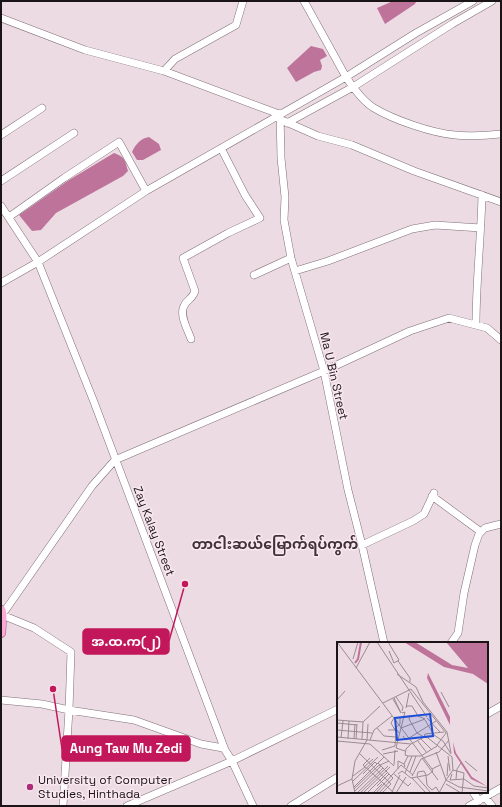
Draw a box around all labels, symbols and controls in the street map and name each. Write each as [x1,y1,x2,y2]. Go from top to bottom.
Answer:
street label: Ma U Bin Street [316,331,352,421]
street label: Zay Kalay Street [129,484,179,578]
district label: တာငါးဆယ်မြောက်ရပ်ကွက် [192,534,358,556]
callout: အ.ထ.က(၂) [83,629,169,654]
text: အ.ထ.က(၂) [91,633,161,652]
inset map [337,642,488,793]
callout: Aung Taw Mu Zedi [62,736,190,761]
text: Aung Taw Mu Zedi [70,740,182,757]
place label: University of Computer Studies, Hinthada [38,772,173,802]
marker: University of Computer Studies, Hinthada [25,782,35,792]

